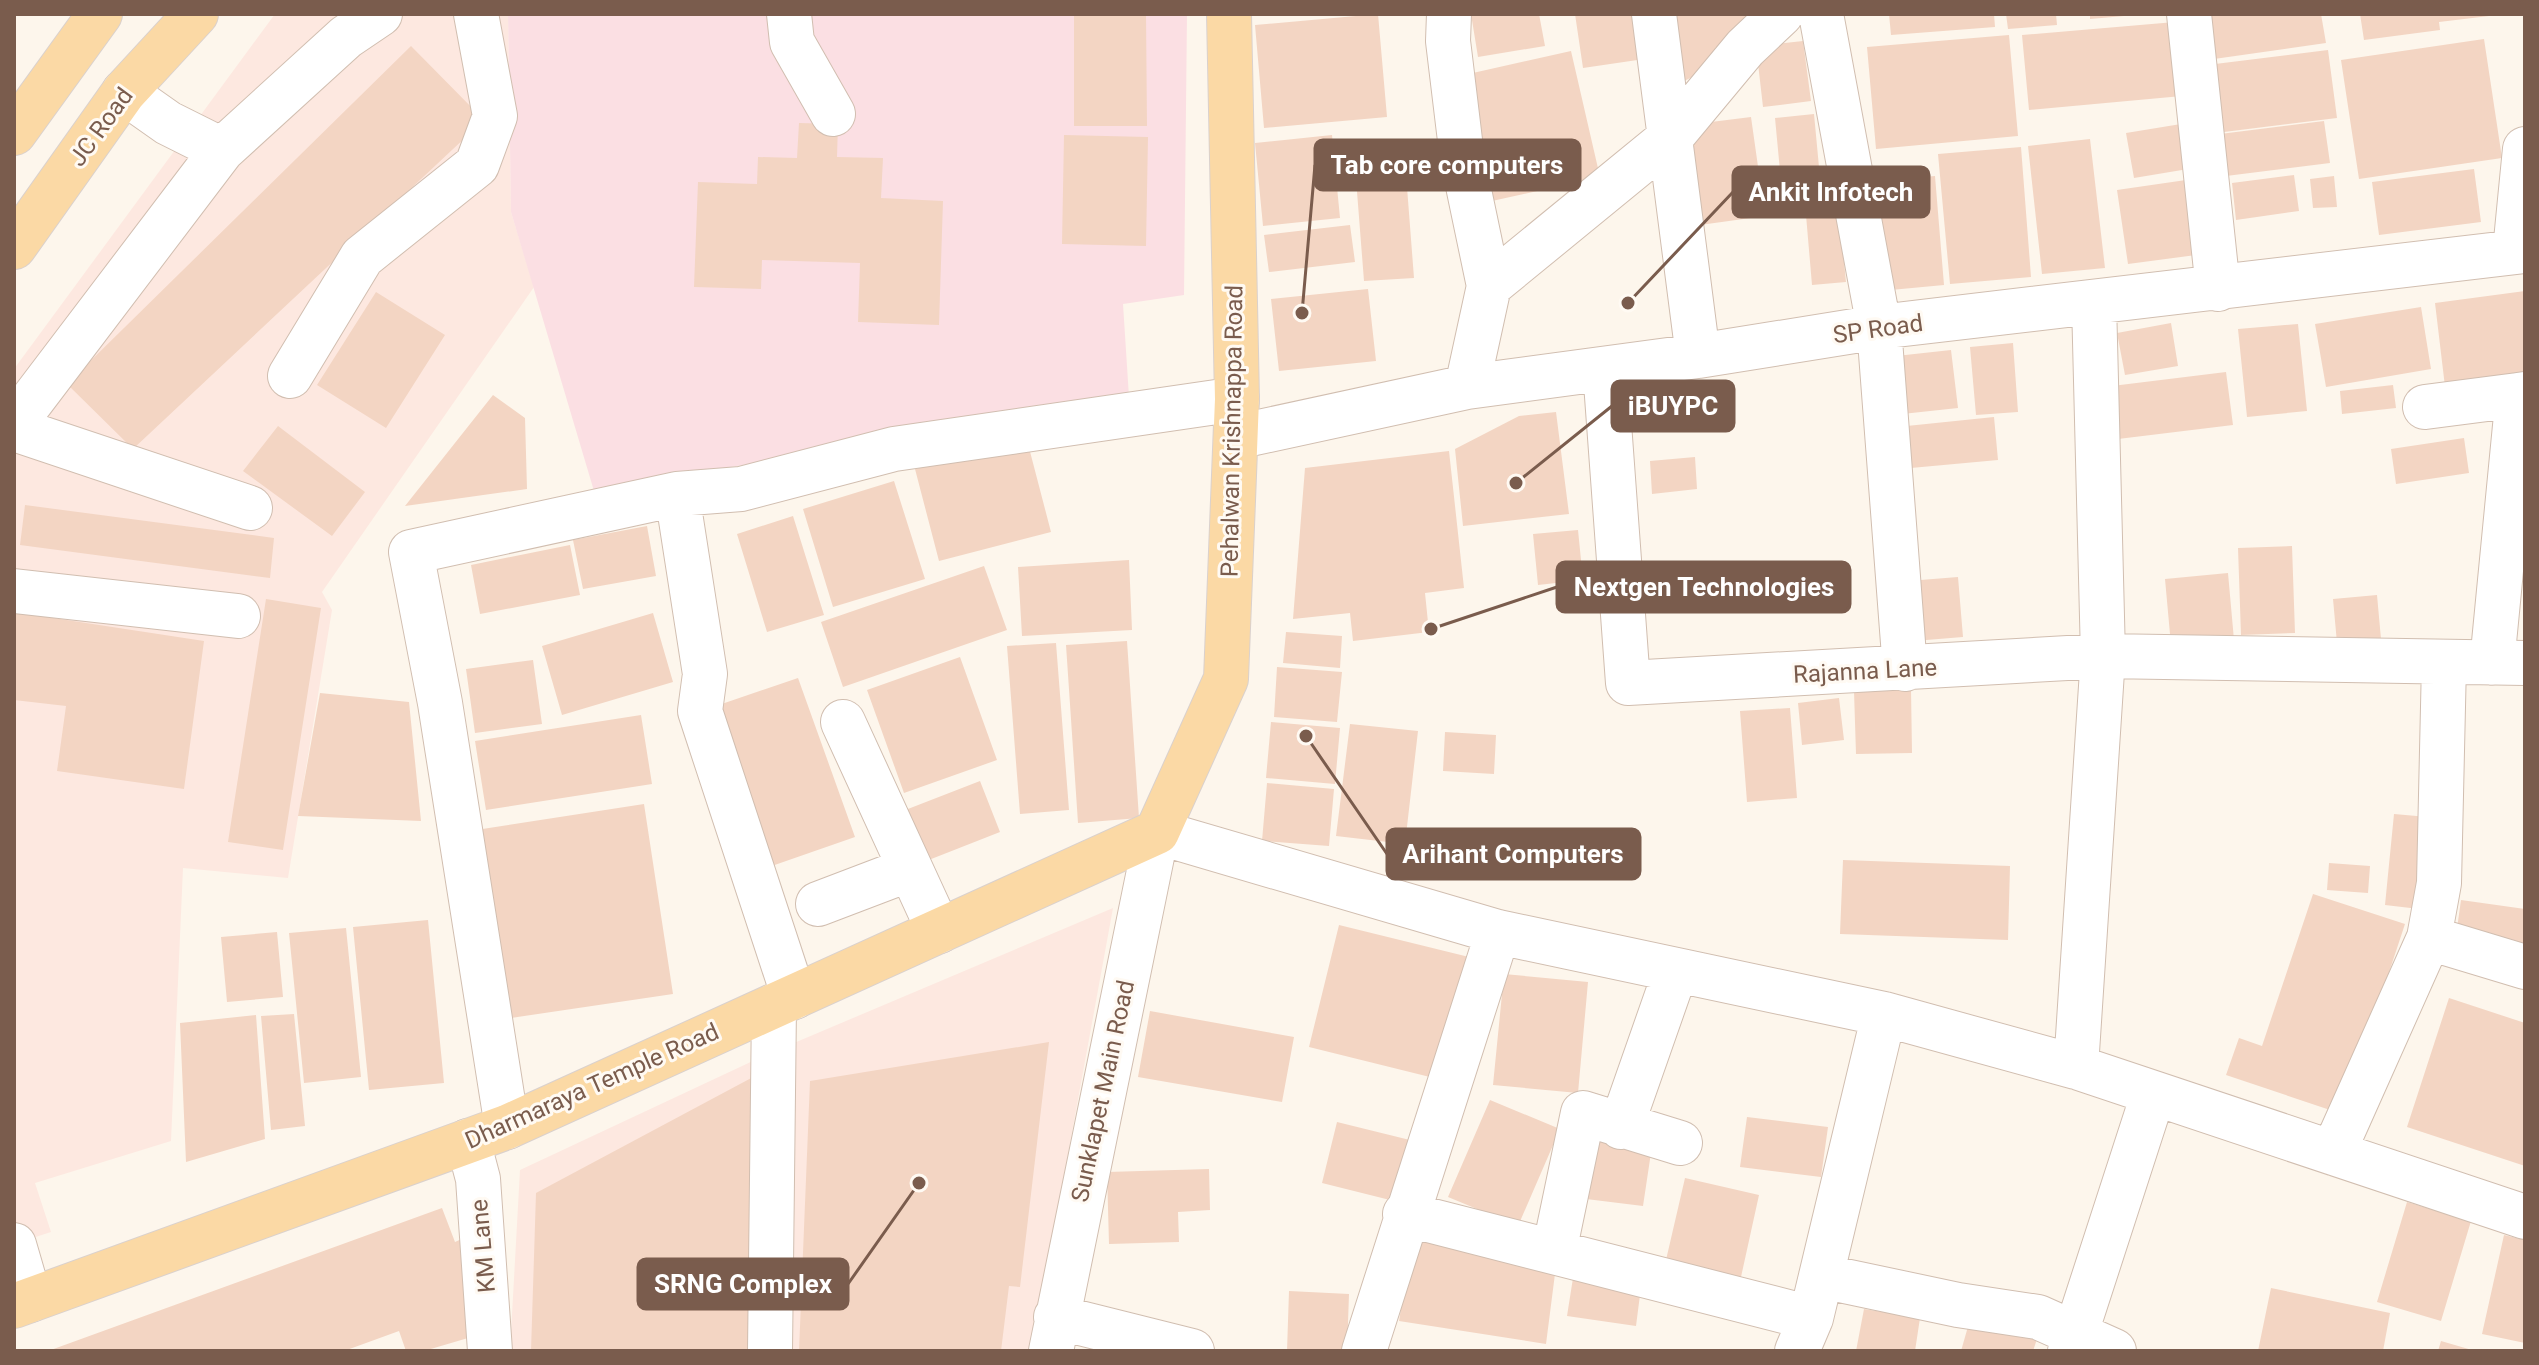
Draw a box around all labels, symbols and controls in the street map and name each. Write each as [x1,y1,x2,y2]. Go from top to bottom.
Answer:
street label: JC Road [63,82,139,172]
callout: Tab core computers [1315,140,1580,190]
text: Tab core computers [1331,150,1563,180]
callout: Ankit Infotech [1733,167,1929,217]
text: Ankit Infotech [1749,177,1913,207]
street label: Pehalwan Krishnappa Road [1215,285,1249,577]
street label: SP Road [1831,309,1925,349]
callout: iBUYPC [1612,381,1734,431]
text: iBUYPC [1628,391,1718,421]
callout: Nextgen Technologies [1557,562,1850,612]
text: Nextgen Technologies [1574,572,1834,602]
street label: Rajanna Lane [1792,653,1938,689]
callout: Arihant Computers [1387,829,1640,879]
text: Arihant Computers [1402,839,1624,869]
street label: Sunklapet Main Road [1066,978,1140,1204]
street label: Dharmaraya Temple Road [461,1017,723,1155]
street label: KM Lane [465,1198,501,1294]
callout: SRNG Complex [638,1259,848,1309]
text: SRNG Complex [654,1269,833,1299]

